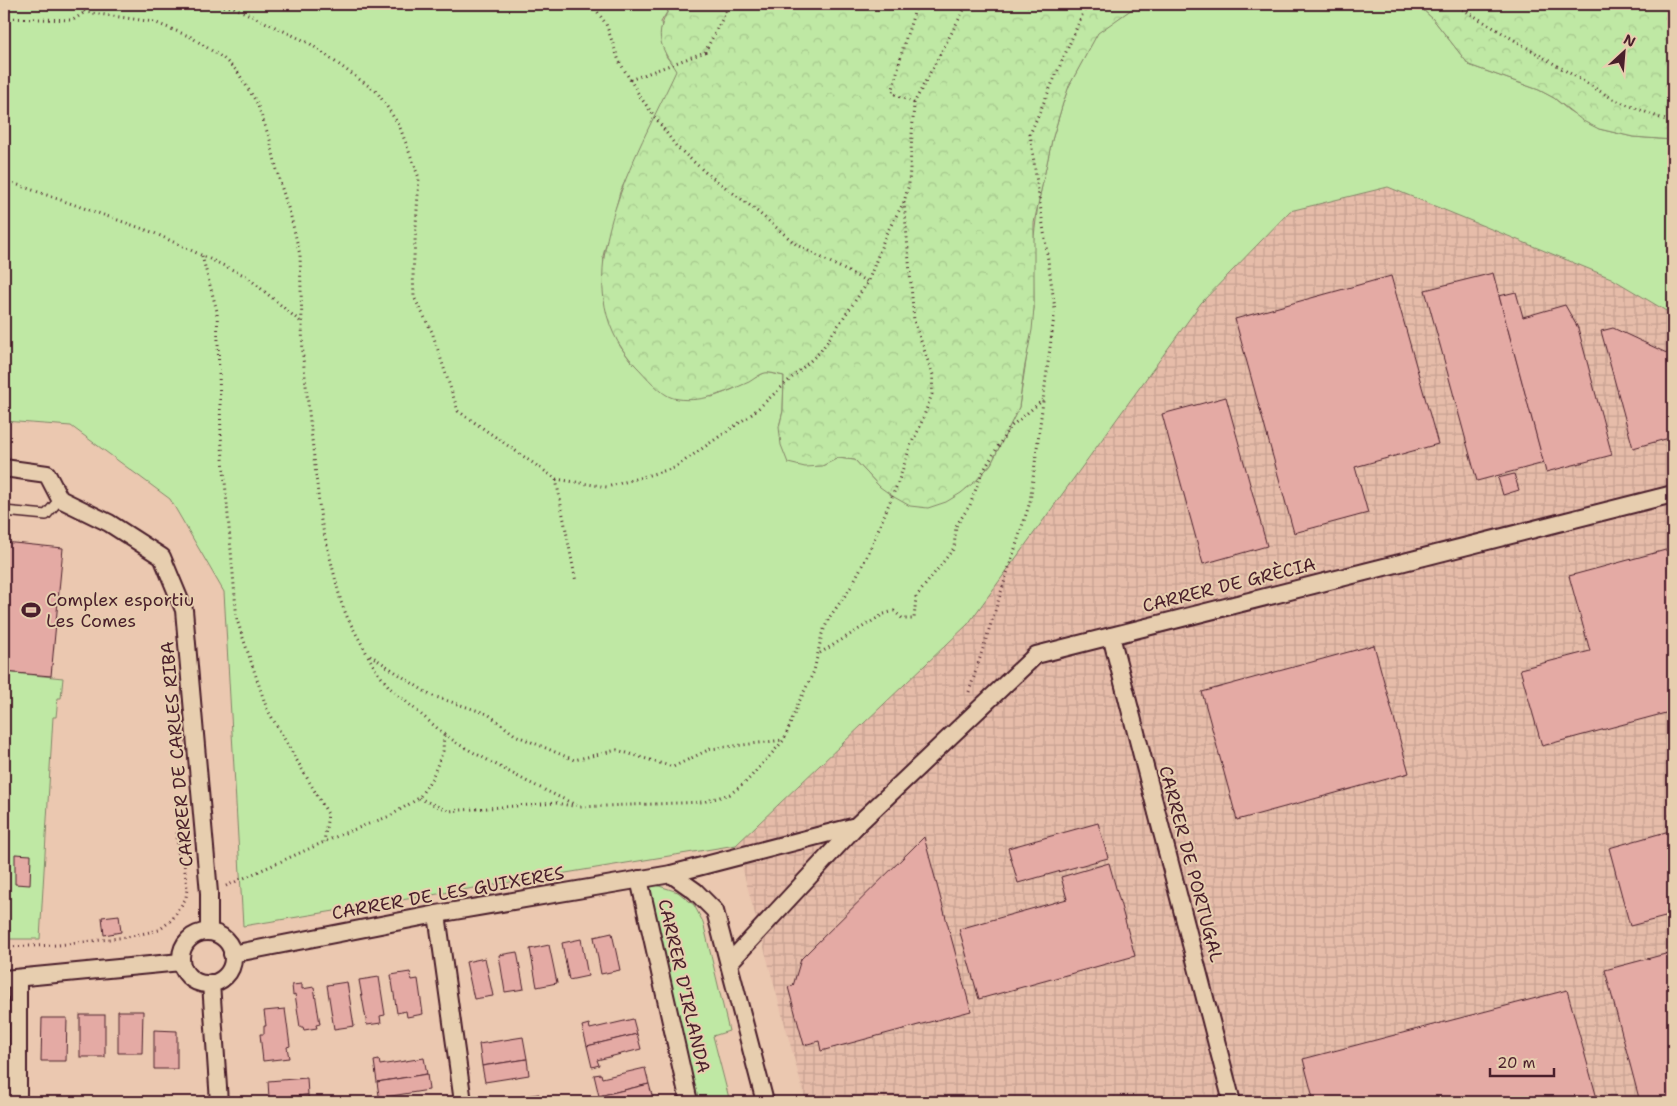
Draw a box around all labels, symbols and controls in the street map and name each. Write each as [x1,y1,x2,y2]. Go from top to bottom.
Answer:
north arrow [1600,28,1650,78]
text: N [1621,30,1639,51]
street label: CARRER DE GRÈCIA [1140,552,1318,618]
place label: Complex esportiu Les Comes [46,588,194,633]
sports icon: Complex esportiu Les Comes [20,599,42,621]
street label: CARRER DE CARLES RIBA [155,640,199,868]
street label: CARRER DE PORTUGAL [1153,763,1229,965]
street label: CARRER DE LES GUIXERES [330,861,566,925]
street label: CARRER D'IRLANDA [652,897,716,1075]
scale bar [1490,1046,1553,1078]
text: 20 m [1497,1053,1536,1073]

